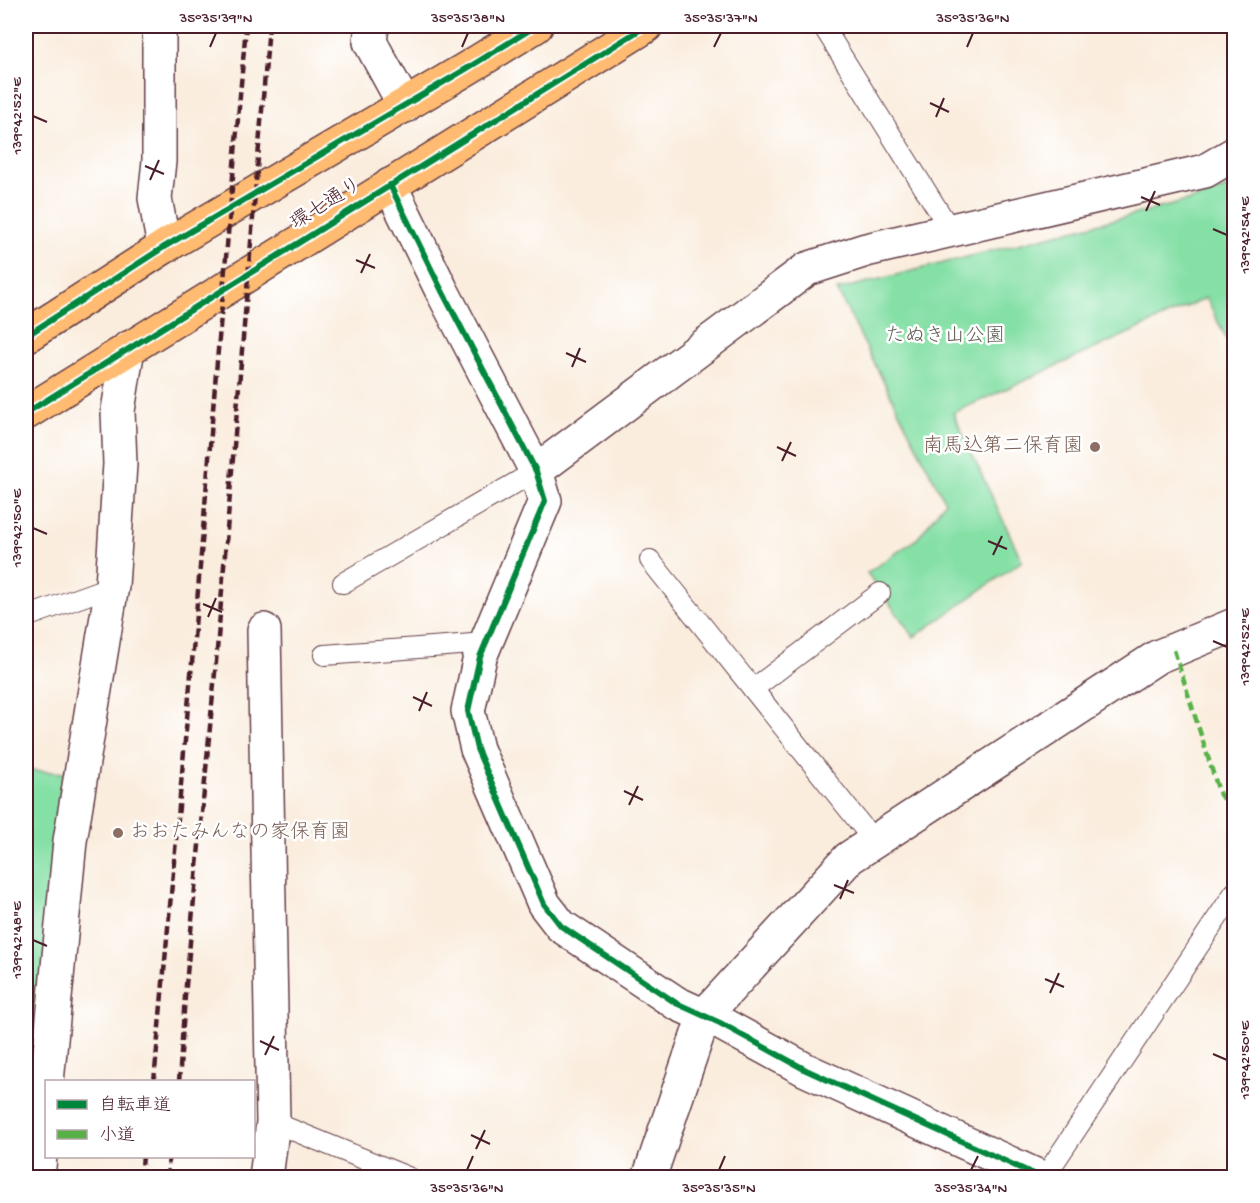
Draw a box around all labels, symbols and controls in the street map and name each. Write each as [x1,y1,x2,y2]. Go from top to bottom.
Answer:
text: 35°35'39"N [178,10,253,28]
text: 35°35'38"N [430,10,505,28]
text: 35°35'37"N [683,10,758,28]
text: 35°35'36"N [935,10,1010,28]
text: 139°42'52"E [9,77,27,156]
street label: 環七通り [286,173,367,236]
text: 139°42'54"E [1237,196,1255,274]
park label: たぬき山公園 [885,325,1005,349]
place label: 南馬込第二保育園 [923,434,1083,459]
marker: 南馬込第二保育園 [1088,440,1102,454]
text: 139°42'50"E [9,488,27,568]
text: 139°42'52"E [1237,608,1255,687]
place label: おおたみんなの家保育園 [130,820,350,845]
marker: おおたみんなの家保育園 [111,826,125,840]
text: 139°42'48"E [9,901,27,980]
text: 139°42'50"E [1237,1020,1255,1100]
legend [45,1080,255,1158]
text: 自転車道 [99,1095,171,1117]
text: 小道 [99,1125,135,1147]
text: 35°35'36"N [429,1180,504,1198]
text: 35°35'35"N [681,1180,756,1198]
text: 35°35'34"N [934,1180,1008,1198]

